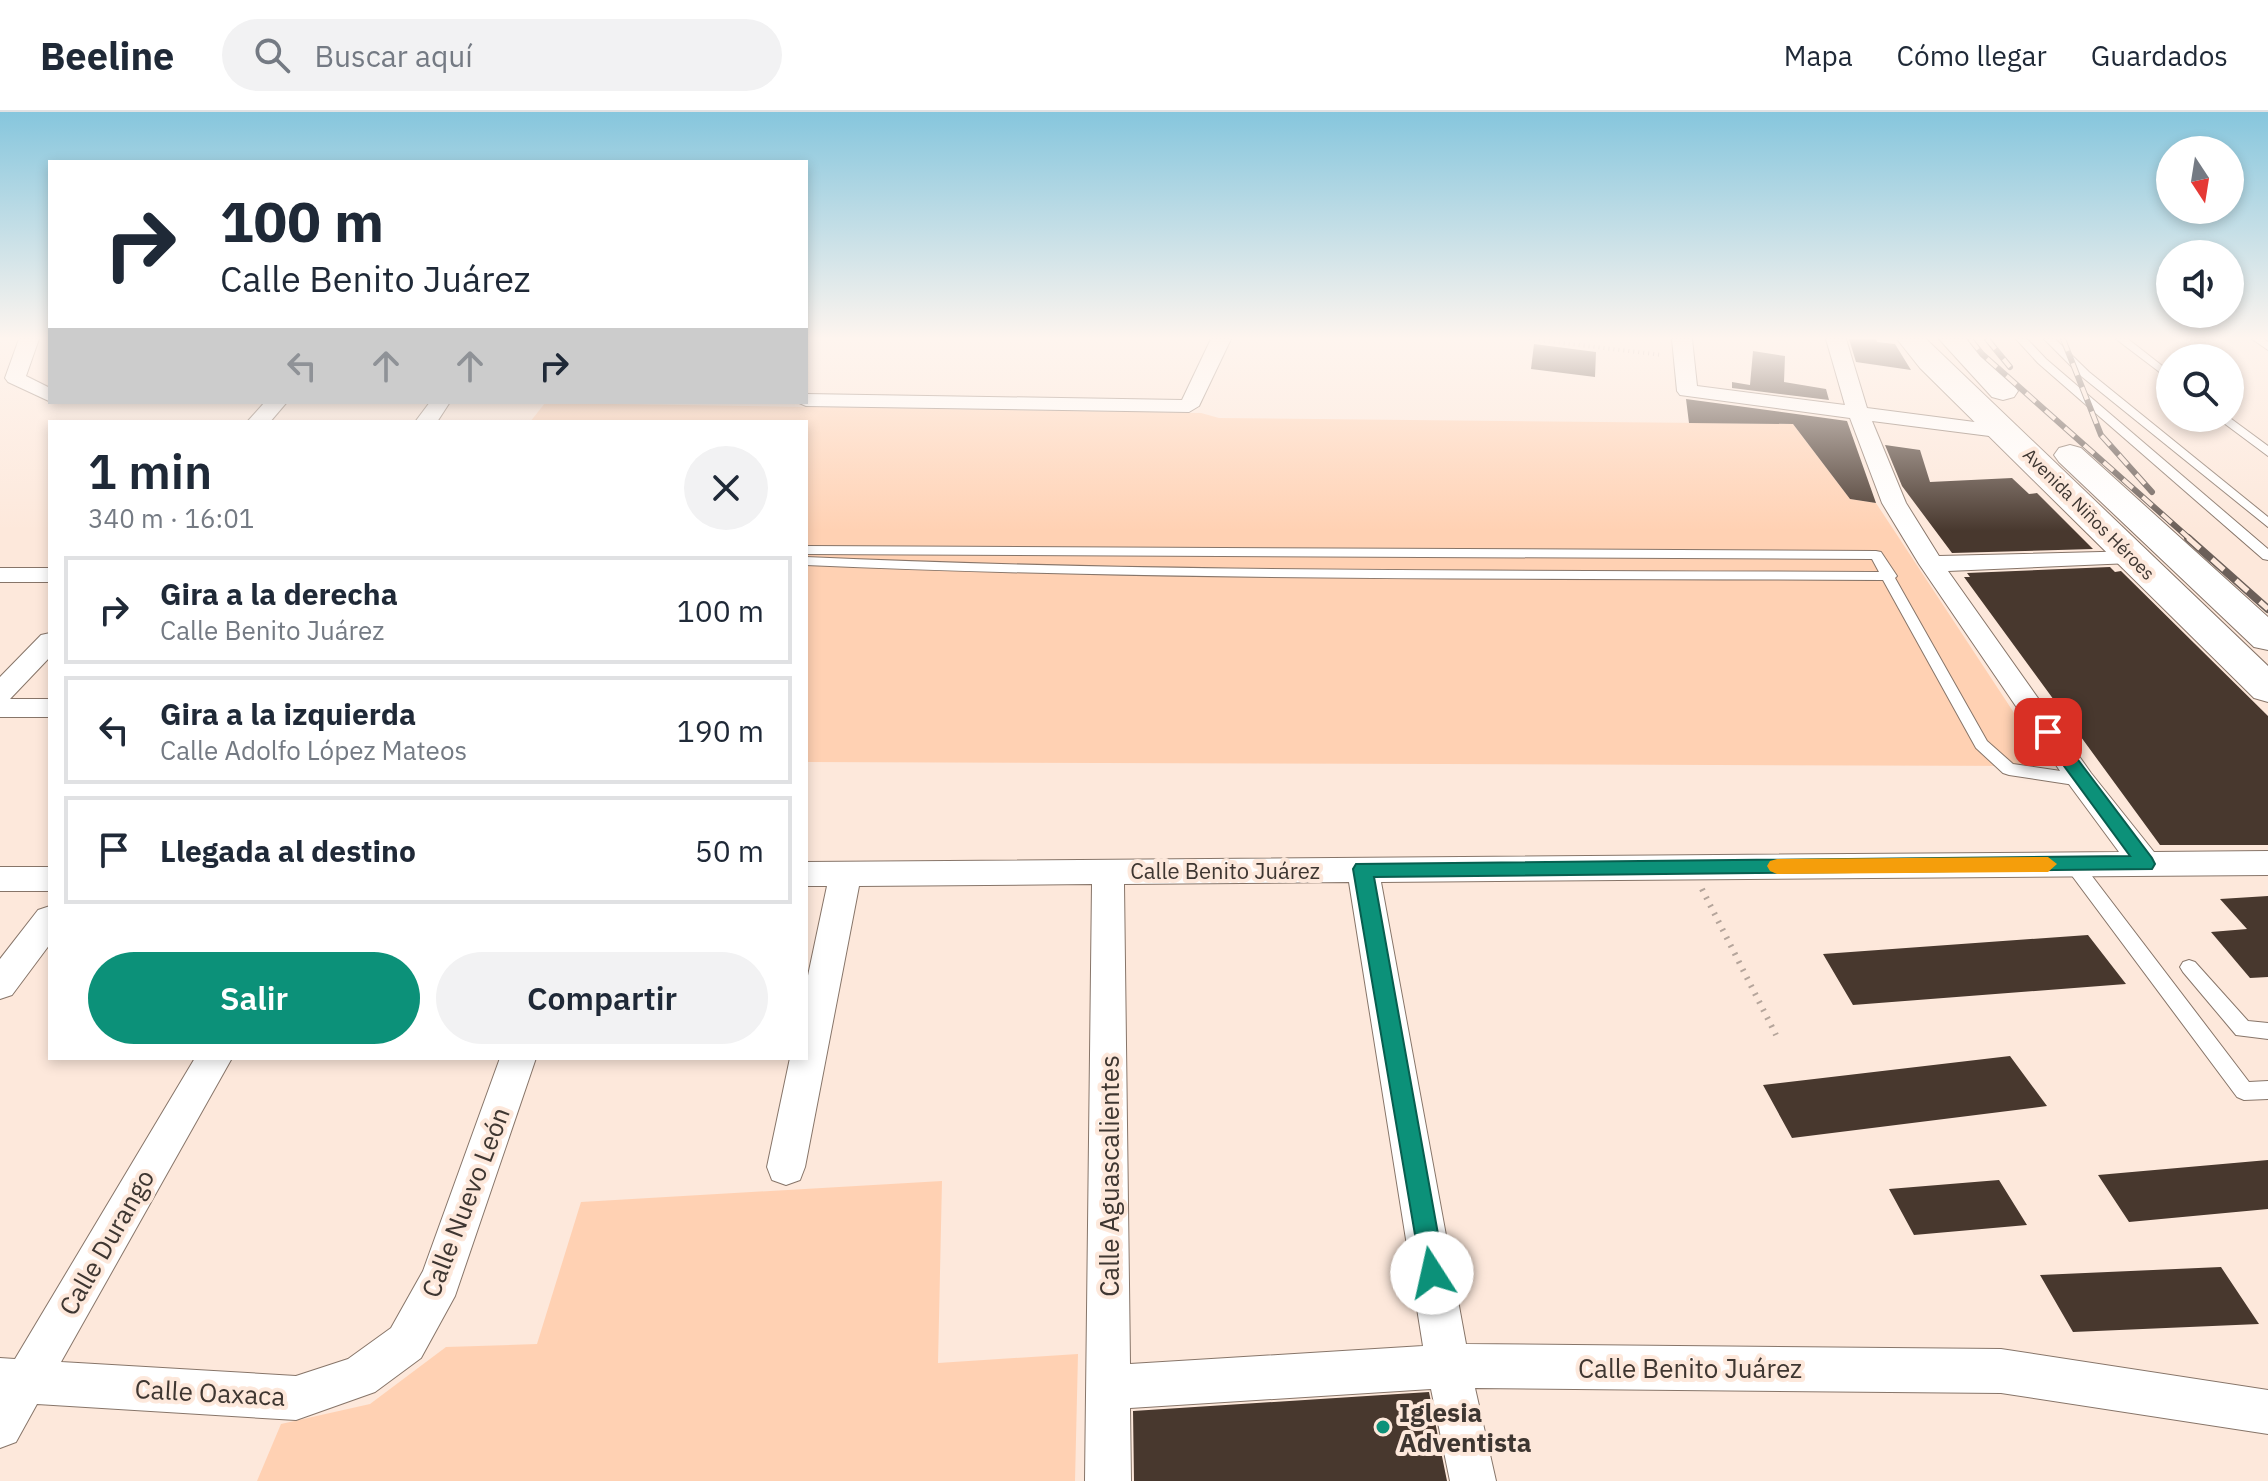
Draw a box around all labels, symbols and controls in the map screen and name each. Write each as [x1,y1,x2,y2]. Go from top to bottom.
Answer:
search box [222,19,782,91]
text: Beeline [40,31,174,80]
icon: search [250,33,294,77]
text: Buscar aquí [314,36,473,75]
text: Mapa [1784,37,1853,74]
text: Cómo llegar [1897,37,2047,74]
text: Guardados [2091,37,2228,74]
north arrow [2156,136,2244,224]
map controls [2156,136,2244,432]
text: 100 m [220,185,384,257]
icon: right [88,192,192,296]
button: sound [2156,240,2244,328]
text: Calle Benito Juárez [220,255,530,302]
icon: left [280,344,324,388]
icon: ahead [364,344,408,388]
icon: ahead [448,344,492,388]
icon: right [532,344,576,388]
button: search [2156,344,2244,432]
text: 1 min [88,440,212,502]
street label: Avenida Niños Héroes [2018,443,2160,585]
button: close [684,446,768,530]
text: 340 m · 16:01 [88,501,254,535]
text: Gira a la derecha [160,574,398,613]
icon: right [92,588,136,632]
text: 100 m [677,591,764,630]
text: Calle Benito Juárez [160,613,384,647]
text: Gira a la izquierda [160,694,416,733]
pin [2014,698,2082,766]
icon: left [92,708,136,752]
icon: arrive [2026,710,2070,754]
text: 190 m [677,711,764,750]
text: Calle Adolfo López Mateos [160,733,467,767]
icon: arrive [92,828,136,872]
text: Llegada al destino [160,831,416,870]
text: 50 m [695,831,764,870]
street label: Calle Benito Juárez [1130,856,1320,885]
button: Salir [88,952,420,1044]
button: Compartir [436,952,768,1044]
street label: Calle Aguascalientes [1092,1055,1126,1297]
street label: Calle Nuevo León [413,1102,517,1302]
street label: Calle Durango [51,1163,161,1321]
position arrow [1390,1231,1474,1315]
street label: Calle Benito Juárez [1578,1351,1802,1385]
street label: Calle Oaxaca [134,1371,286,1413]
place label: Iglesia Adventista [1399,1395,1532,1459]
marker: Iglesia Adventista [1374,1418,1392,1436]

